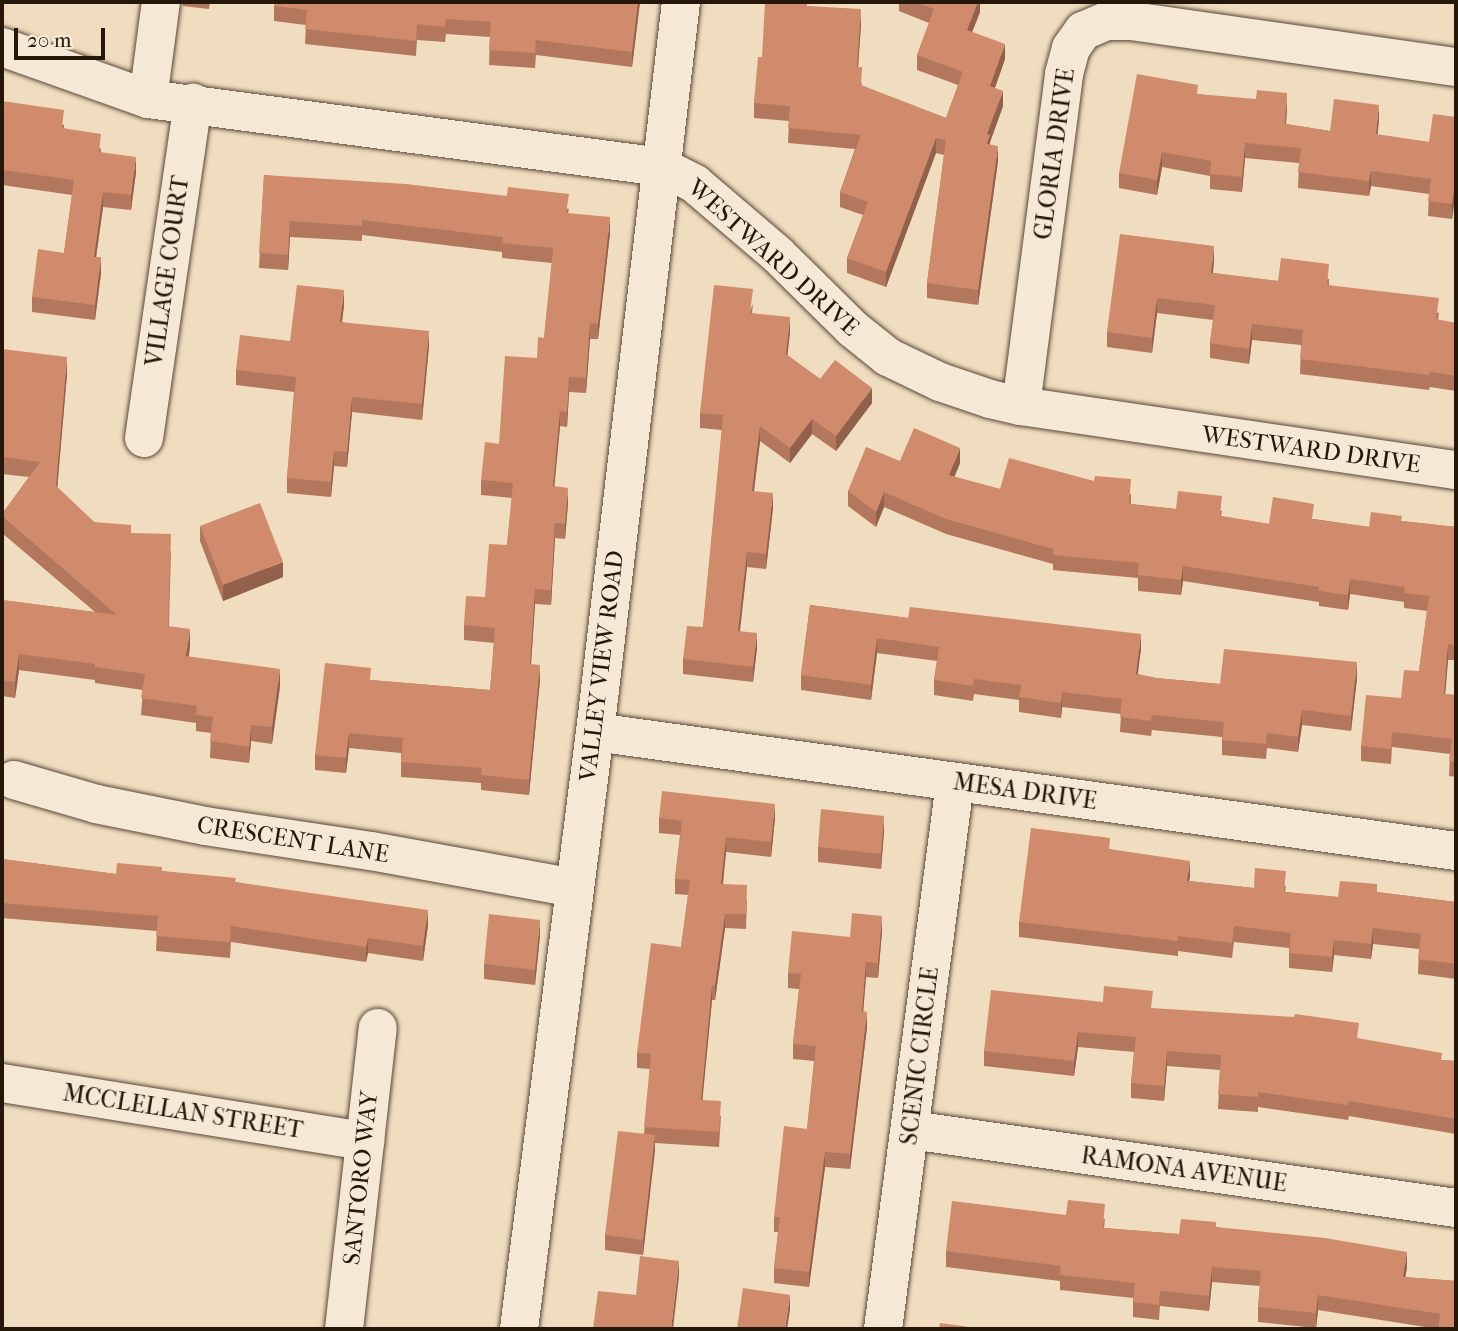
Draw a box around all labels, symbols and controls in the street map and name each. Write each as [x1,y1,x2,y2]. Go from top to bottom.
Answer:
scale bar [18,14,108,58]
text: 20 m [27,28,71,52]
street label: GLORIA DRIVE [1029,66,1081,242]
street label: WESTWARD DRIVE [681,173,865,343]
street label: VILLAGE COURT [140,174,196,368]
street label: WESTWARD DRIVE [1200,420,1422,480]
street label: VALLEY VIEW ROAD [574,549,630,783]
street label: MESA DRIVE [951,768,1099,816]
street label: CRESCENT LANE [195,811,391,869]
street label: SCENIC CIRCLE [895,965,945,1147]
street label: MCCLELLAN STREET [61,1079,305,1145]
street label: SANTORO WAY [338,1089,384,1267]
street label: RAMONA AVENUE [1079,1141,1289,1199]

